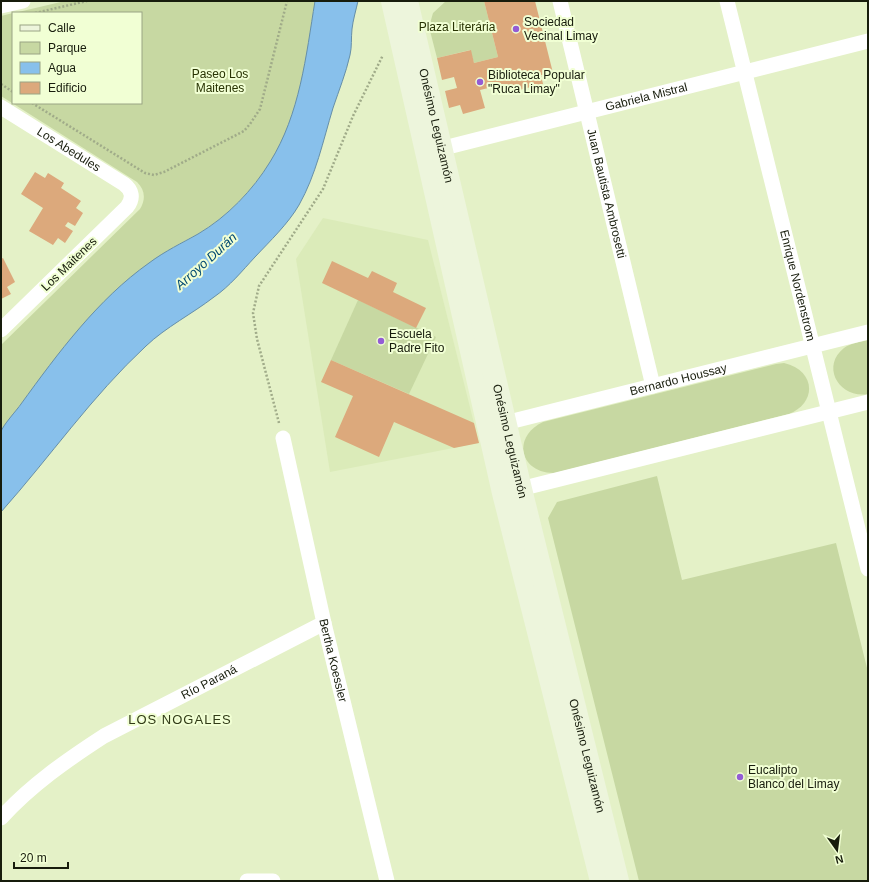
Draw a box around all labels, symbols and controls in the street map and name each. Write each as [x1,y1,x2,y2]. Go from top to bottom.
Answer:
legend [12,12,142,104]
place label: Sociedad Vecinal Limay [524,15,598,43]
park label: Plaza Literária [419,20,496,34]
text: Calle [48,21,76,35]
marker: Sociedad Vecinal Limay [511,24,521,34]
text: Parque [48,41,87,55]
text: Agua [48,61,76,75]
park label: Paseo Los Maitenes [192,67,248,95]
street label: Onésimo Leguizamón [416,67,456,184]
place label: Biblioteca Popular "Ruca Limay" [488,68,585,96]
marker: Biblioteca Popular "Ruca Limay" [475,77,485,87]
street label: Gabriela Mistral [604,80,689,114]
text: Edificio [48,81,87,95]
street label: Los Abedules [35,124,103,175]
street label: Juan Bautista Ambrosetti [584,127,629,260]
street label: Enrique Nordenstrom [777,228,818,342]
water label: Arroyo Durán [172,230,240,293]
street label: Los Maitenes [38,234,100,294]
place label: Escuela Padre Fito [389,327,445,355]
marker: Escuela Padre Fito [376,336,386,346]
street label: Bernardo Houssay [628,361,728,398]
street label: Onésimo Leguizamón [490,383,530,500]
street label: Bertha Koessler [316,617,350,704]
street label: Río Paraná [179,662,239,702]
street label: Onésimo Leguizamón [566,697,608,814]
district label: LOS NOGALES [128,712,232,727]
place label: Eucalipto Blanco del Limay [748,763,839,791]
marker: Eucalipto Blanco del Limay [735,772,745,782]
north arrow [817,830,857,870]
scale bar [14,844,68,870]
text: 20 m [20,851,47,865]
text: N [834,853,845,866]

